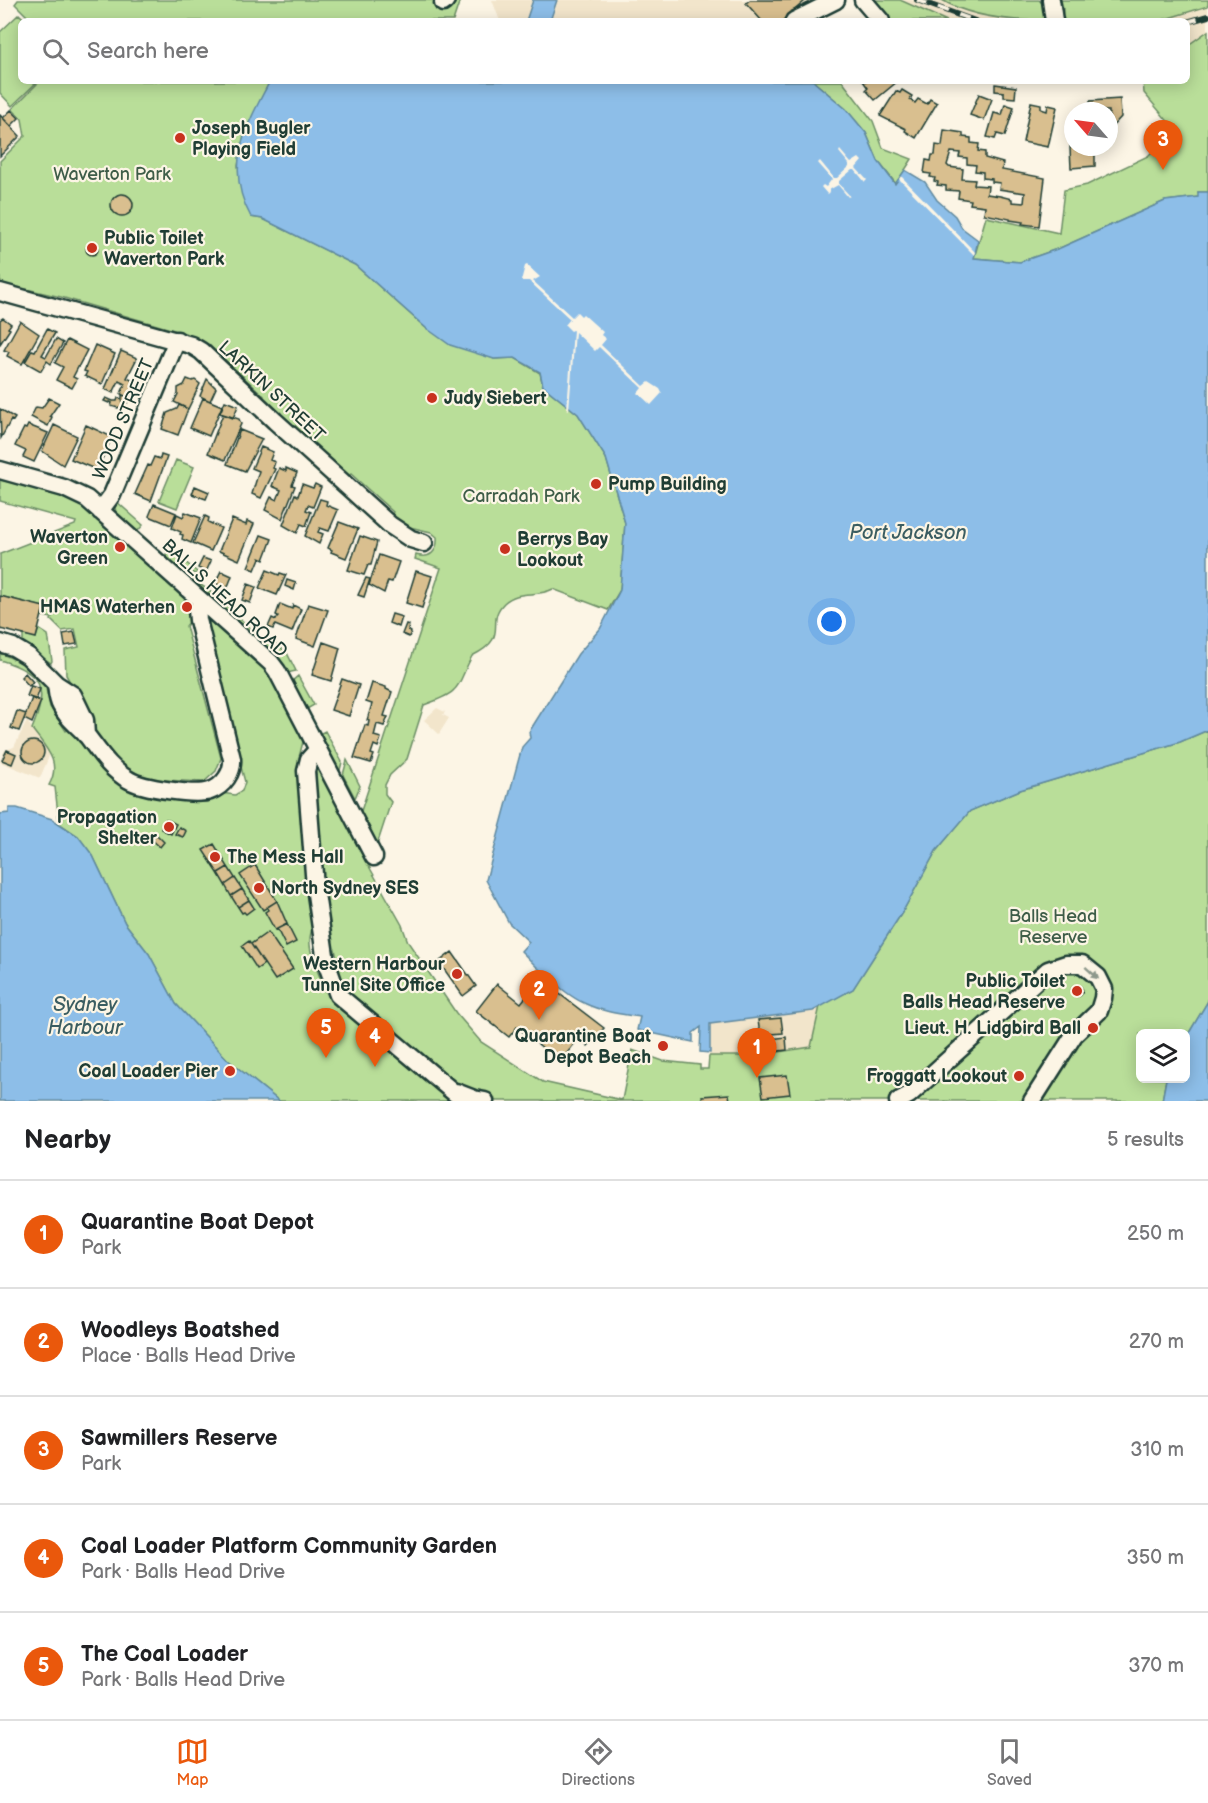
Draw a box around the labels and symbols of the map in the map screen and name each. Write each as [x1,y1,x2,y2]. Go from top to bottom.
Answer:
north arrow [1064,102,1118,156]
place label: Joseph Bugler Playing Field [192,118,311,160]
pin: 3 [1144,120,1182,170]
marker: Joseph Bugler Playing Field [173,131,187,145]
park label: Waverton Park [53,164,171,185]
place label: Public Toilet Waverton Park [104,228,225,270]
marker: Public Toilet Waverton Park [85,241,99,255]
street label: LARKIN STREET [214,337,329,446]
street label: WOOD STREET [89,355,158,483]
place label: Judy Siebert [444,388,547,409]
marker: Judy Siebert [425,391,439,405]
place label: Pump Building [608,474,727,495]
marker: Pump Building [589,477,603,491]
park label: Carradah Park [462,486,580,507]
water label: Port Jackson [849,521,967,545]
place label: Waverton Green [30,527,108,569]
place label: Berrys Bay Lookout [517,529,609,571]
street label: BALLS HEAD ROAD [158,535,292,662]
marker: Waverton Green [113,540,127,554]
marker: Berrys Bay Lookout [498,542,512,556]
place label: HMAS Waterhen [40,597,175,618]
marker: HMAS Waterhen [180,600,194,614]
your location [817,607,846,636]
place label: Propagation Shelter [57,807,158,849]
marker: Propagation Shelter [162,820,176,834]
place label: The Mess Hall [227,847,343,868]
marker: The Mess Hall [208,850,222,864]
place label: North Sydney SES [271,878,419,899]
marker: North Sydney SES [252,881,266,895]
park label: Balls Head Reserve [1009,906,1097,948]
place label: Western Harbour Tunnel Site Office [302,954,446,996]
one-way arrow [1084,966,1100,979]
marker: Western Harbour Tunnel Site Office [450,967,464,981]
pin: 2 [520,970,558,1020]
place label: Public Toilet Balls Head Reserve [902,971,1065,1013]
marker: Public Toilet Balls Head Reserve [1070,984,1084,998]
water label: Sydney Harbour [48,993,124,1040]
pin: 5 [306,1008,346,1058]
pin: 4 [356,1018,394,1067]
place label: Lieut. H. Lidgbird Ball [904,1018,1081,1039]
marker: Lieut. H. Lidgbird Ball [1086,1021,1100,1035]
place label: Quarantine Boat Depot Beach [515,1026,651,1068]
pin: 1 [738,1028,777,1078]
marker: Quarantine Boat Depot Beach [656,1039,670,1053]
place label: Coal Loader Pier [78,1061,219,1082]
marker: Coal Loader Pier [223,1064,237,1078]
place label: Froggatt Lookout [867,1066,1007,1087]
marker: Froggatt Lookout [1012,1069,1026,1083]

